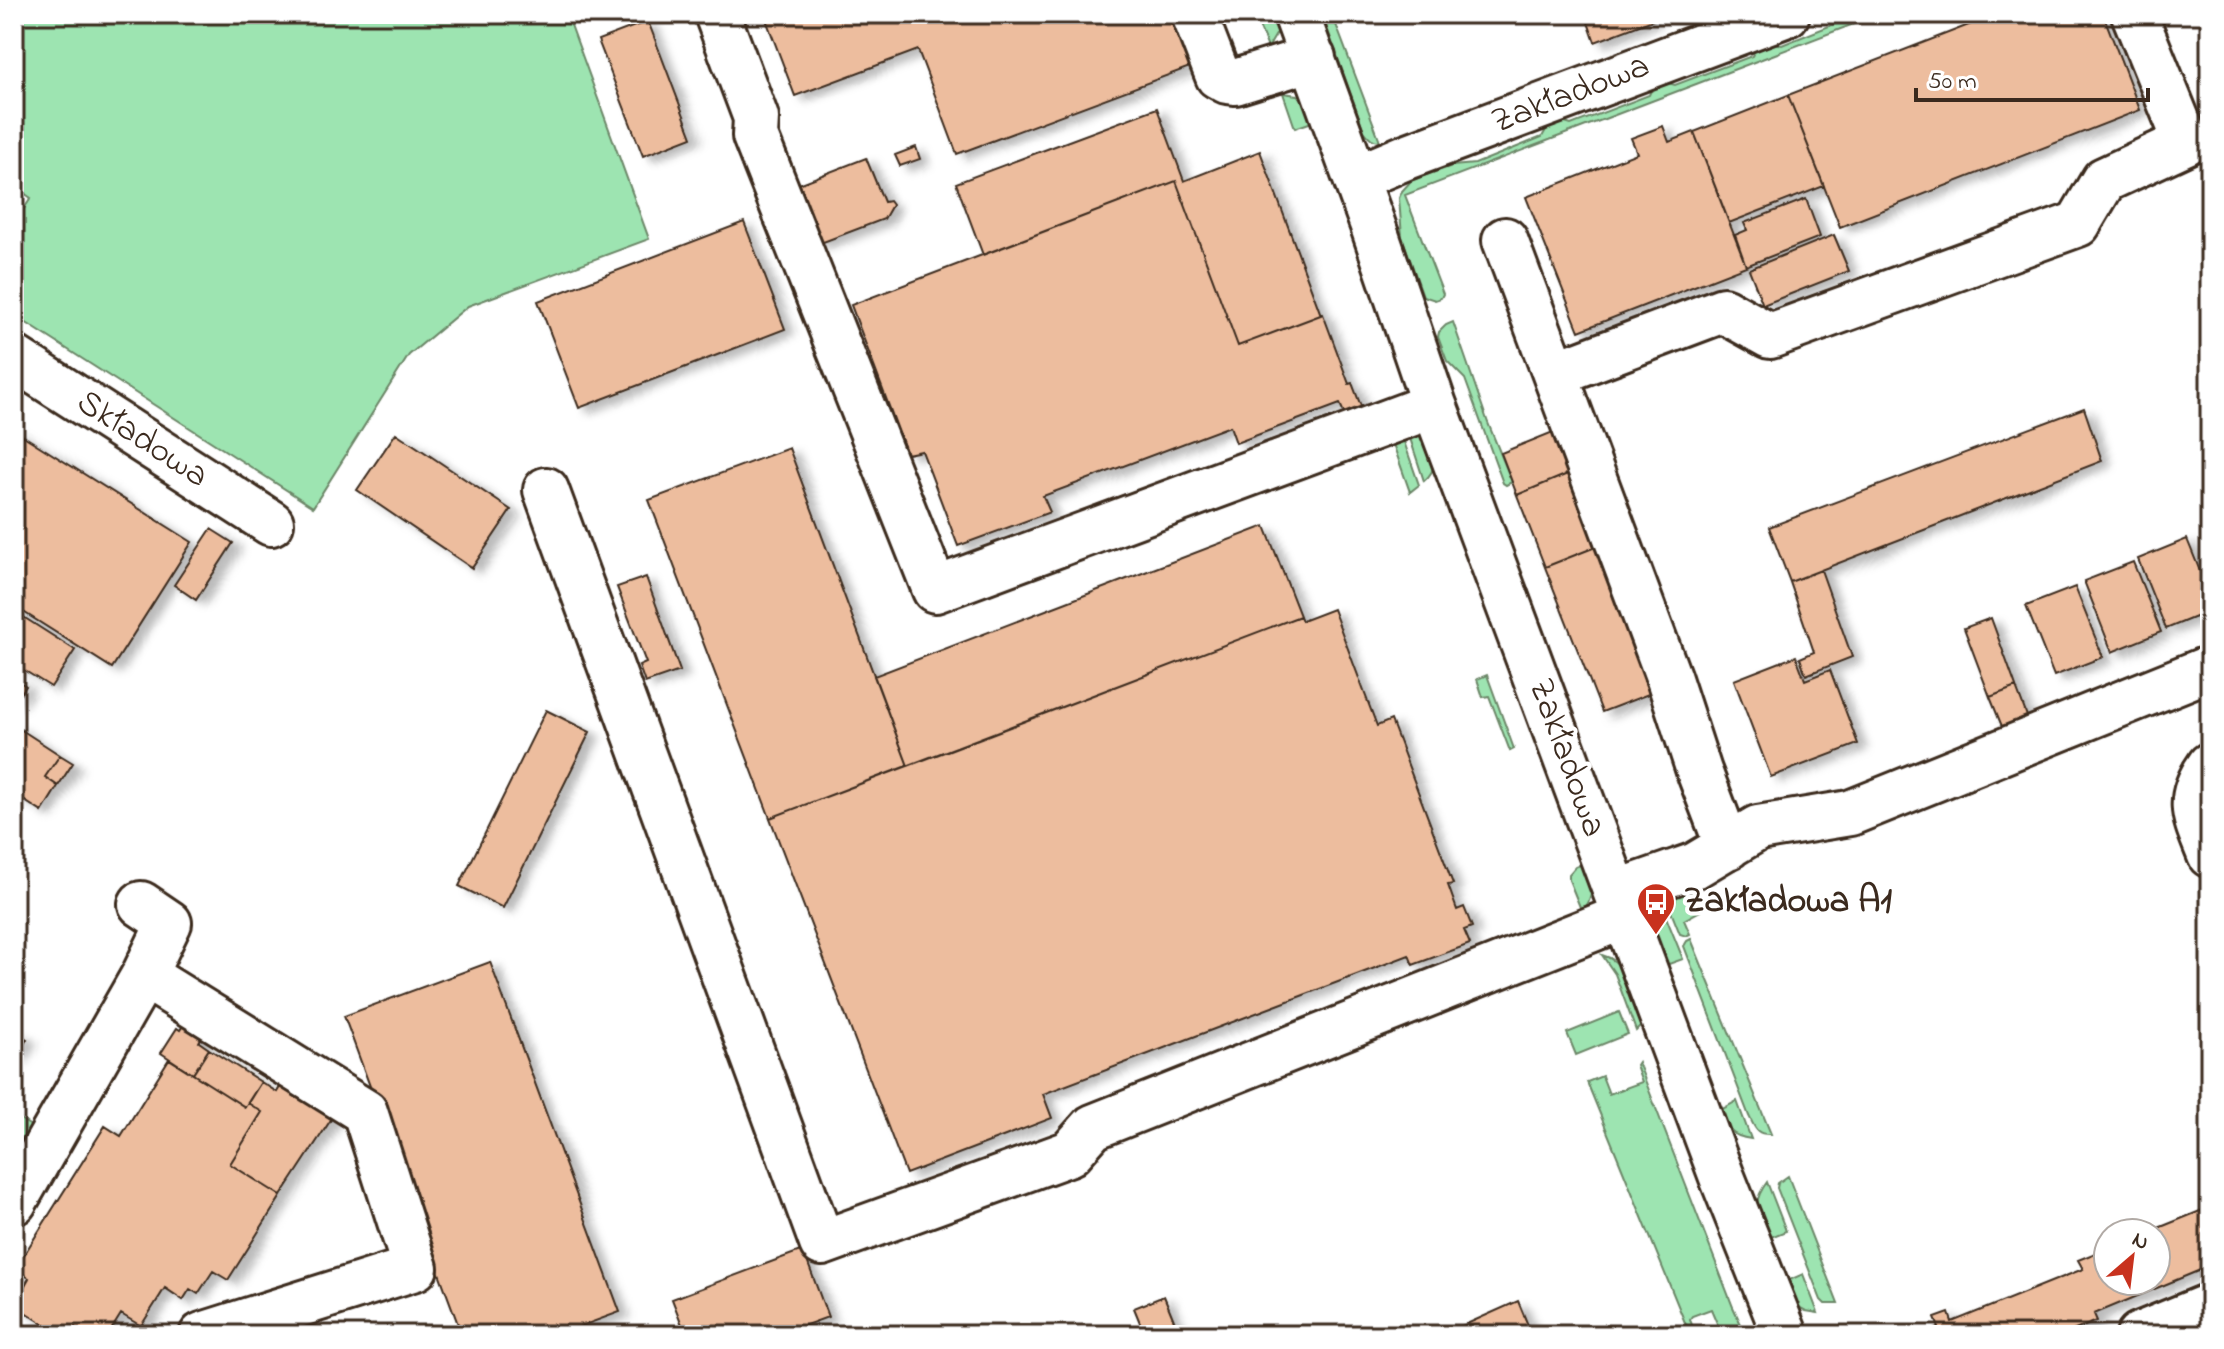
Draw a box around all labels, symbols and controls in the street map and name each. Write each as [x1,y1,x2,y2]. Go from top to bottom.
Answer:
street label: Zakładowa [1484,41,1658,149]
scale bar [1916,52,2148,102]
text: 50 m [1928,65,1977,100]
street label: Składowa [65,377,219,503]
street label: Zakładowa [1513,671,1619,845]
place label: Zakładowa A1 [1684,876,1892,929]
bus stop icon: Zakładowa A1 [1635,881,1677,936]
north arrow [2092,1217,2172,1297]
text: N [2126,1224,2154,1260]

